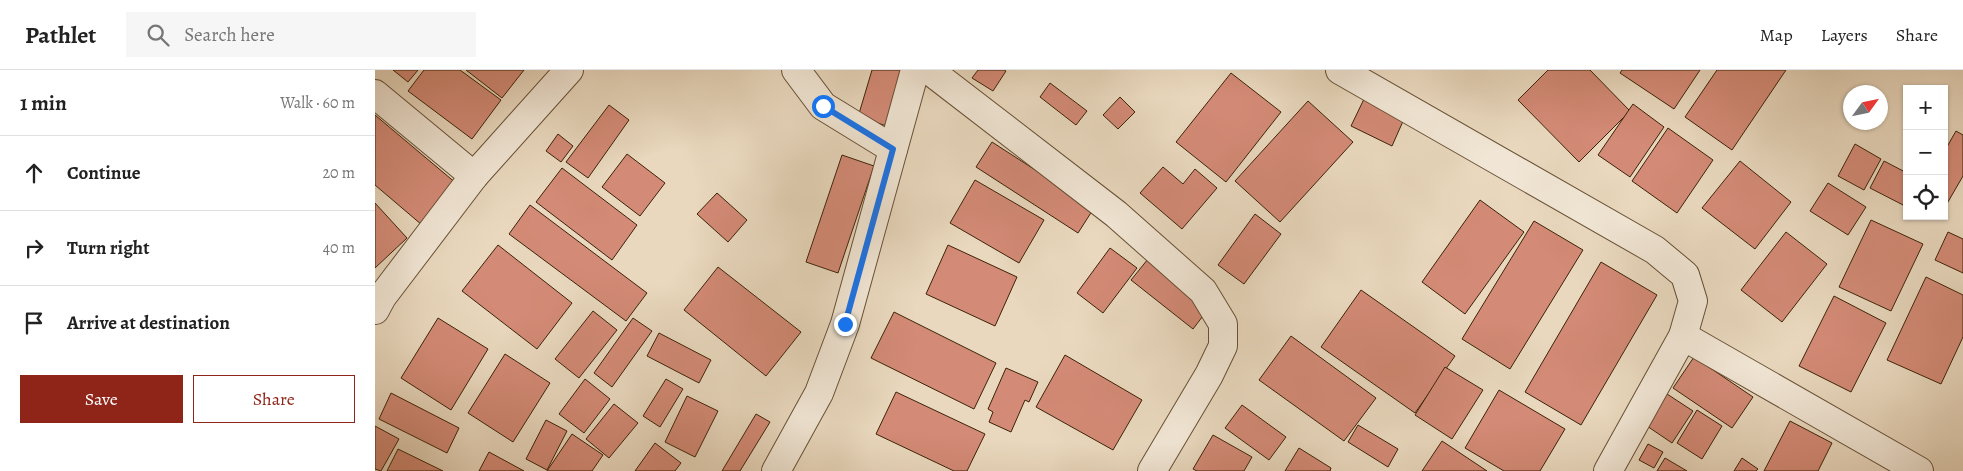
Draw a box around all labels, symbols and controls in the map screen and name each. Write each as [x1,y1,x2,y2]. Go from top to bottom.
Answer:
search box [126,12,476,57]
text: Pathlet [25,19,96,51]
icon: search [144,21,172,49]
text: Search here [184,22,275,48]
text: Map [1760,23,1793,47]
text: Layers [1821,23,1868,47]
text: Share [1896,23,1938,47]
north arrow [1843,85,1888,130]
map controls [1903,85,1948,220]
button: + [1903,85,1948,130]
text: 1 min [20,89,67,117]
text: Walk · 60 m [280,92,355,114]
route start [812,95,835,118]
button: − [1903,130,1948,175]
icon: ahead [20,159,48,187]
text: Continue [67,160,141,186]
text: 20 m [322,162,355,184]
button: locate [1903,175,1948,220]
icon: right [20,234,48,262]
text: Turn right [67,235,149,261]
text: 40 m [323,237,355,259]
icon: arrive [20,309,48,337]
text: Arrive at destination [67,310,230,336]
route end [834,313,857,336]
button: Save [20,375,183,423]
button: Share [193,375,355,423]

